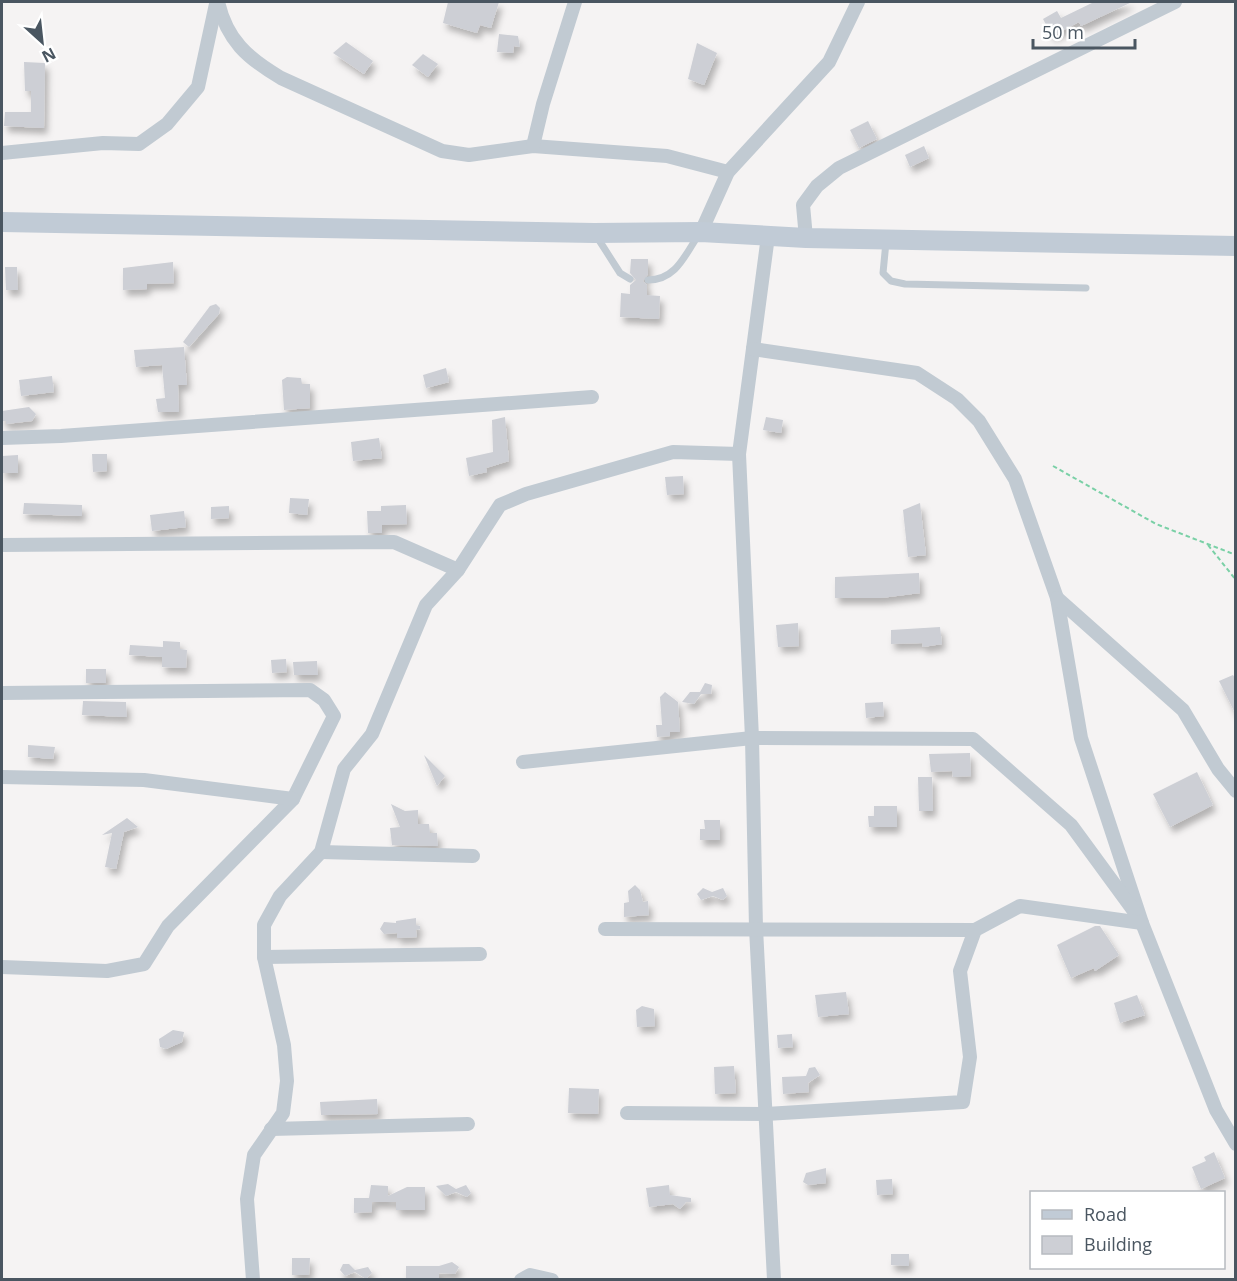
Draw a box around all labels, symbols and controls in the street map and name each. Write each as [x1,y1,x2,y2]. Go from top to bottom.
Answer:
north arrow [12,12,72,72]
scale bar [1033,12,1135,50]
text: 50 m [1042,20,1084,44]
text: N [38,43,60,68]
legend [1030,1191,1225,1269]
text: Road [1084,1202,1127,1226]
text: Building [1084,1232,1152,1256]

